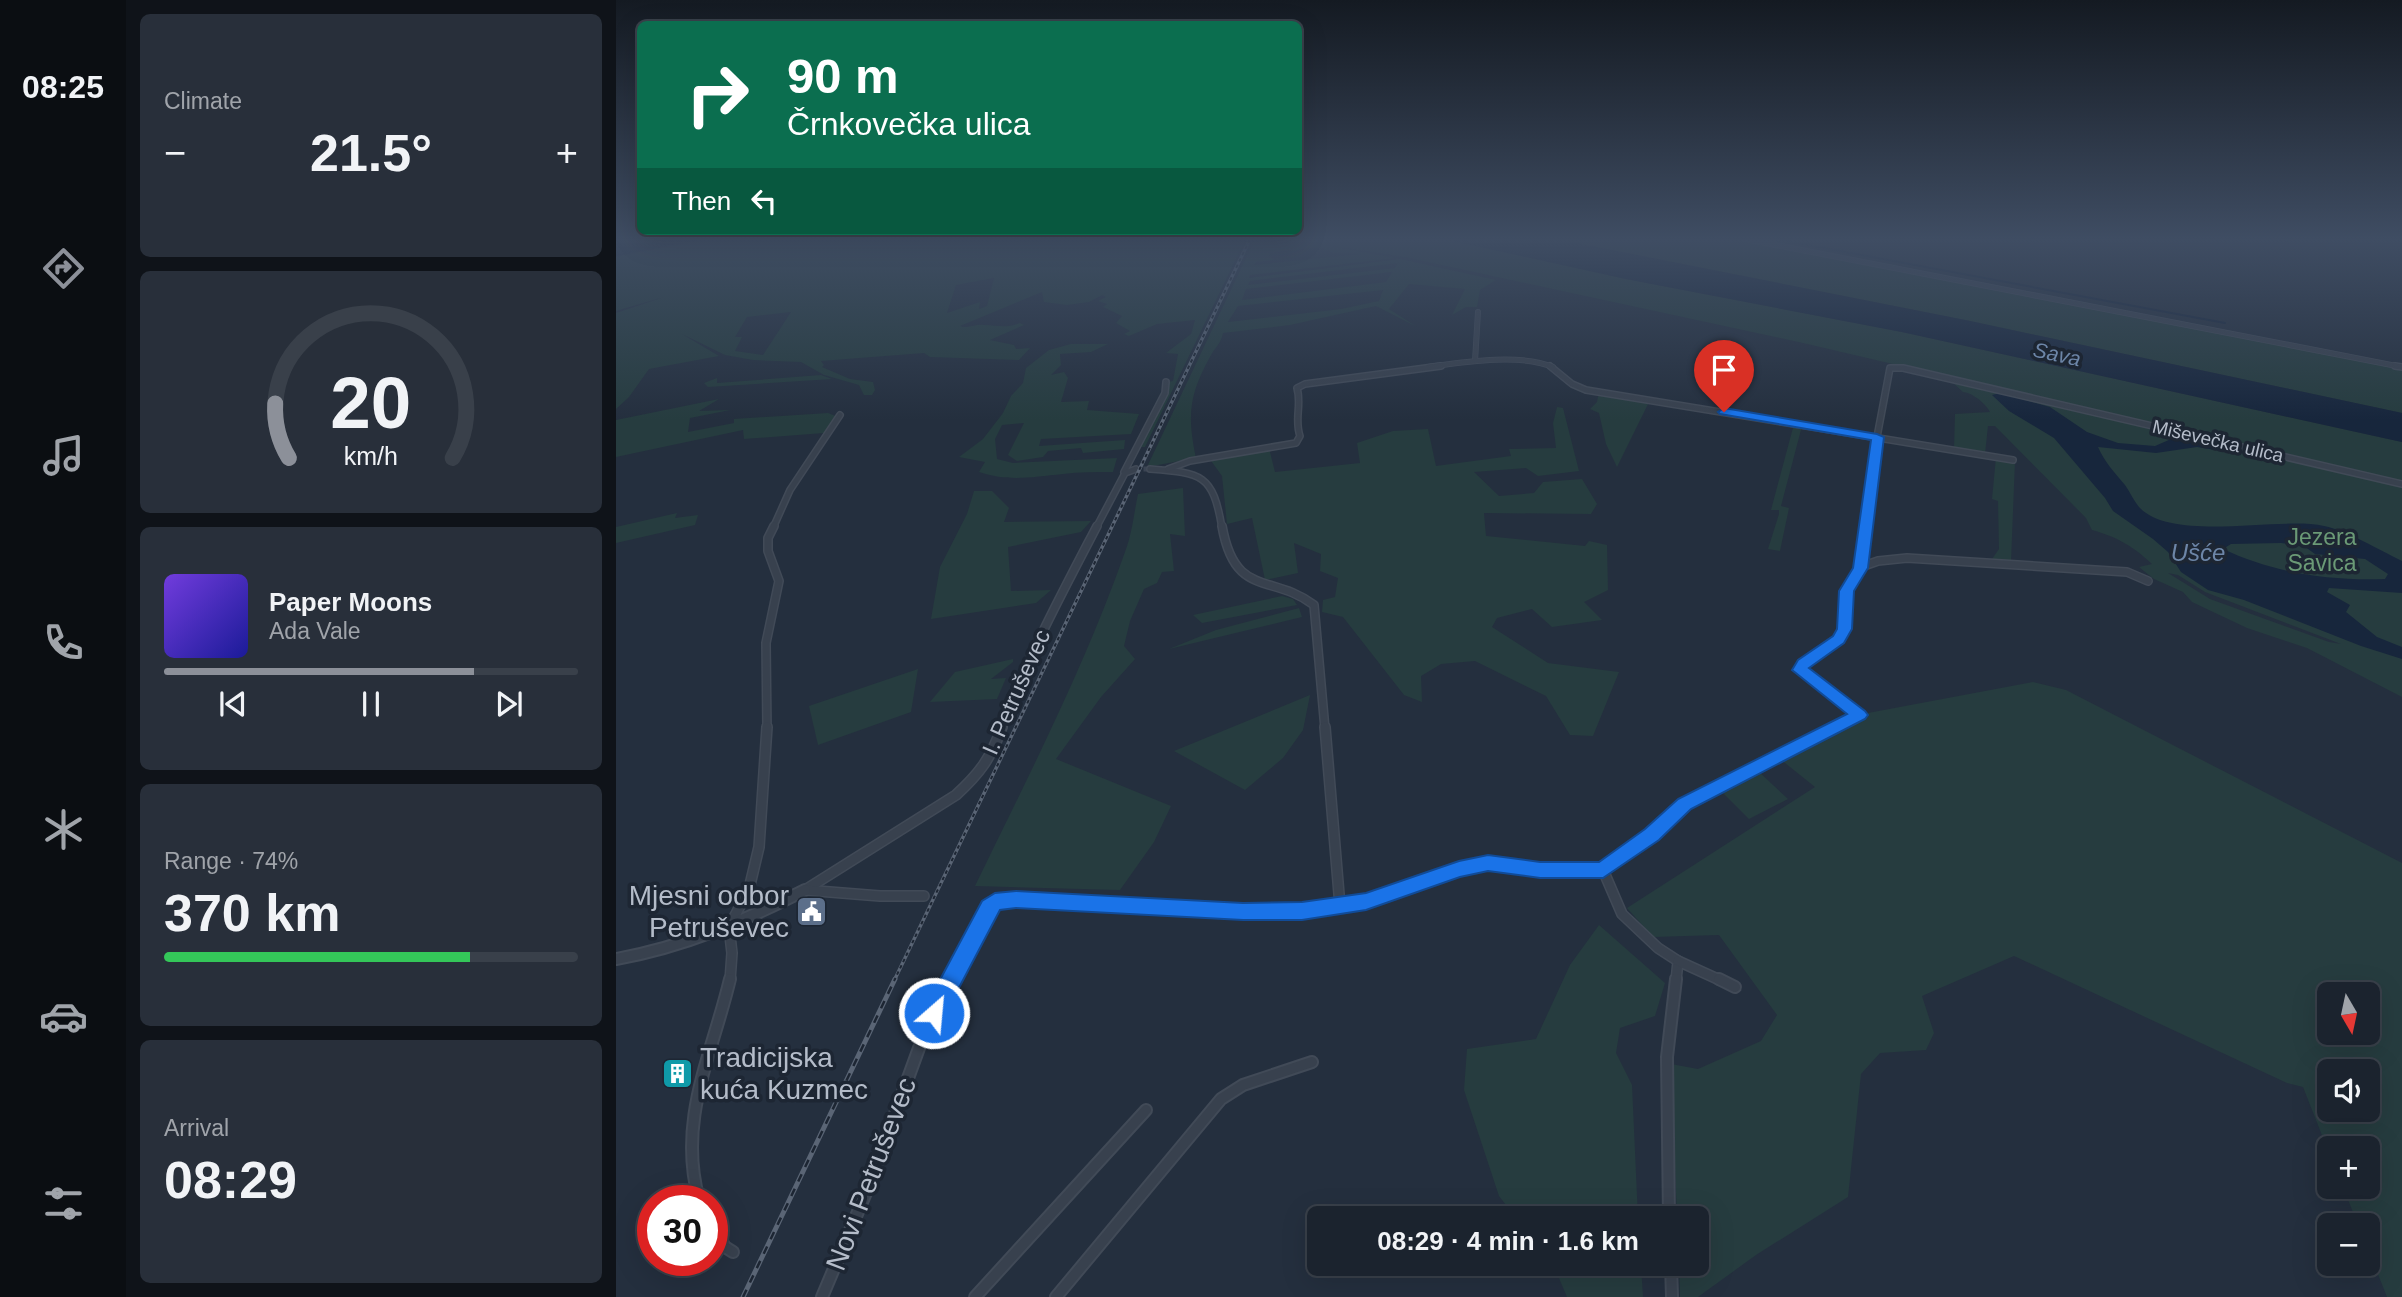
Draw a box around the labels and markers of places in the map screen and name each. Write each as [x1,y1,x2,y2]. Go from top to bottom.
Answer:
pin [1694,340,1754,412]
place label: Mjesni odbor Petruševec [629,880,789,943]
public building icon: Mjesni odbor Petruševec [795,894,829,928]
place label: Tradicijska kuća Kuzmec [700,1042,868,1105]
building icon: Tradicijska kuća Kuzmec [660,1056,694,1090]

